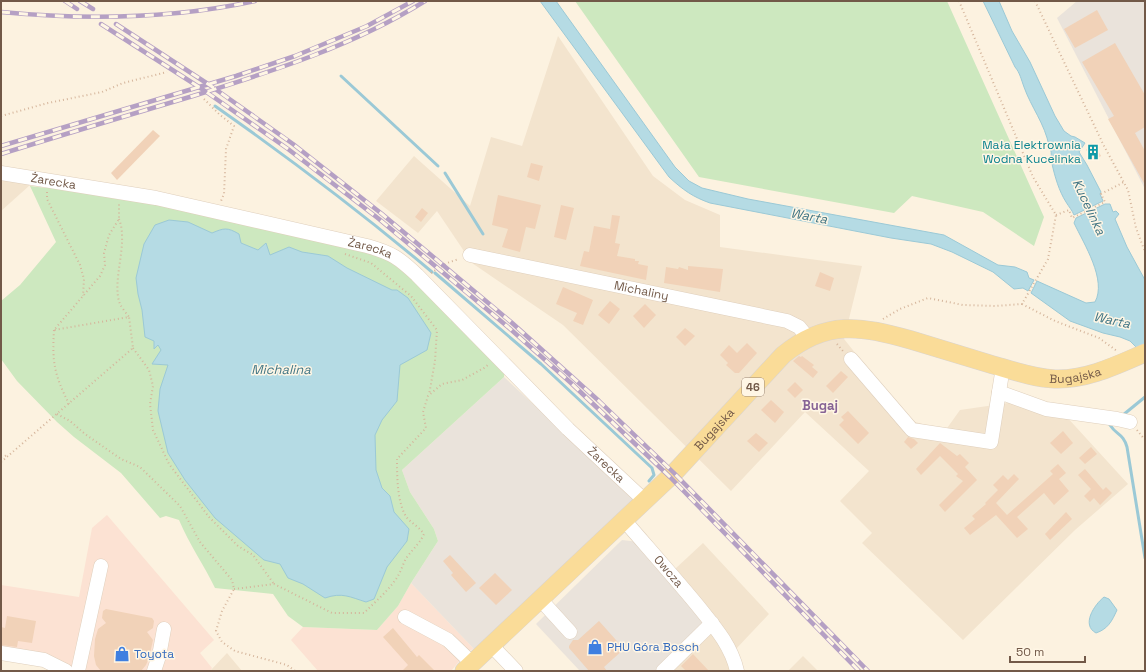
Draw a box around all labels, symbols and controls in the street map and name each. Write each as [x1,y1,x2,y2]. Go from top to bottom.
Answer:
place label: Mała Elektrownia Wodna Kucelinka [982,137,1081,167]
building icon: Mała Elektrownia Wodna Kucelinka [1084,143,1102,161]
street label: Żarecka [29,170,77,193]
water label: Kucelinka [1069,176,1110,238]
water label: Warta [789,204,829,228]
street label: Żarecka [346,234,395,262]
street label: Michaliny [613,277,670,304]
water label: Warta [1092,308,1132,332]
water label: Michalina [251,361,311,378]
street label: Bugajska [1049,363,1103,387]
road number: 46 [742,378,764,396]
district label: Bugaj [802,397,838,414]
street label: Bugajska [691,405,738,454]
street label: Żarecka [584,443,628,486]
street label: Owcza [650,552,687,591]
shop icon: PHU Góra Bosch [586,638,604,656]
scale bar [1010,638,1085,664]
place label: PHU Góra Bosch [607,639,699,655]
text: 50 m [1016,644,1044,660]
shop icon: Toyota [113,645,131,663]
place label: Toyota [134,646,174,662]

